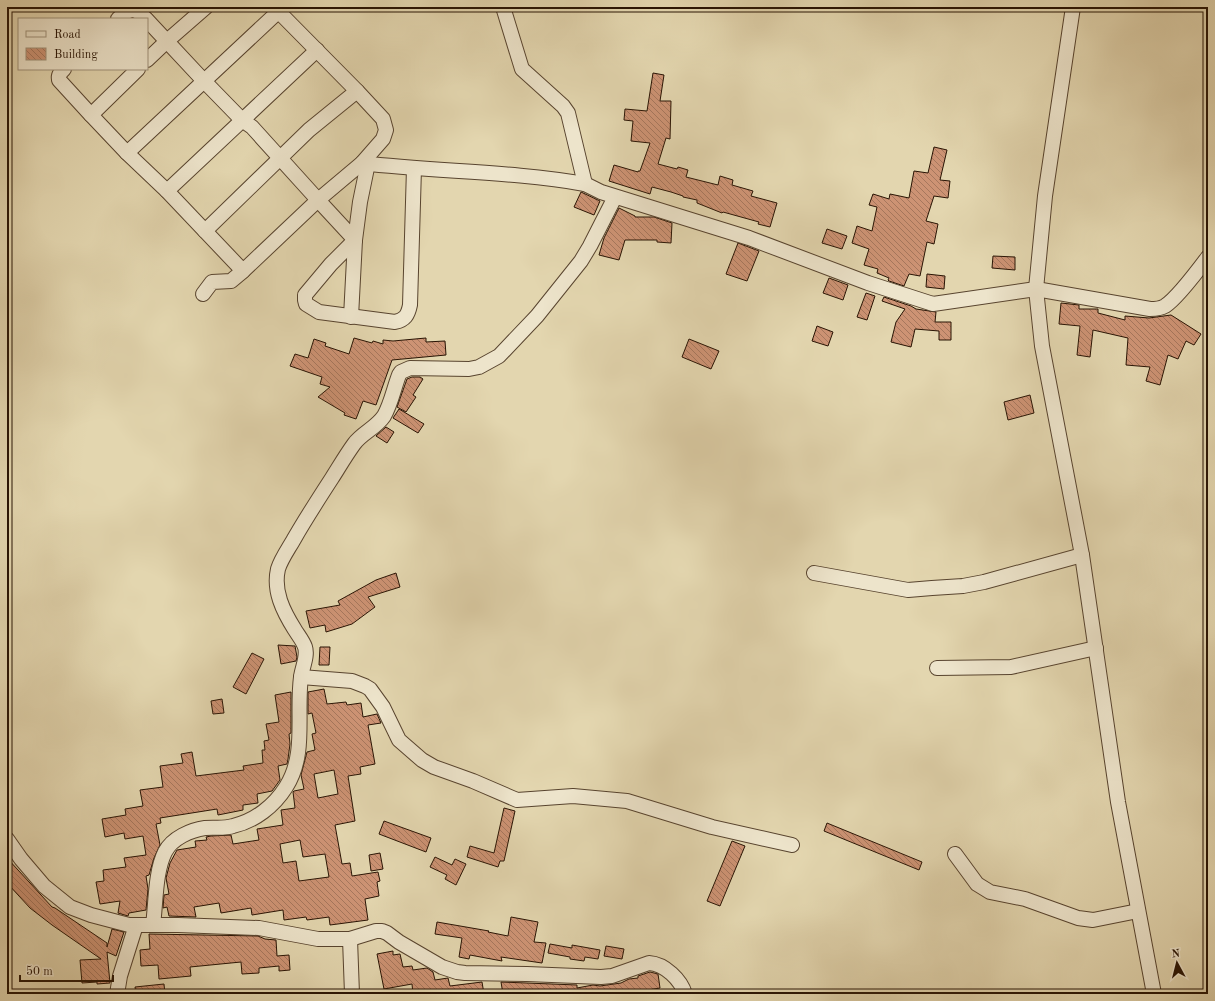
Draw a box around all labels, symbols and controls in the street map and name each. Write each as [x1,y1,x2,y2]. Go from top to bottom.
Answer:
legend [18,18,148,70]
text: Road [54,29,81,41]
text: Building [54,49,98,61]
north arrow [1157,943,1197,983]
text: N [1171,949,1181,961]
scale bar [20,957,113,983]
text: 50 m [26,965,53,978]

